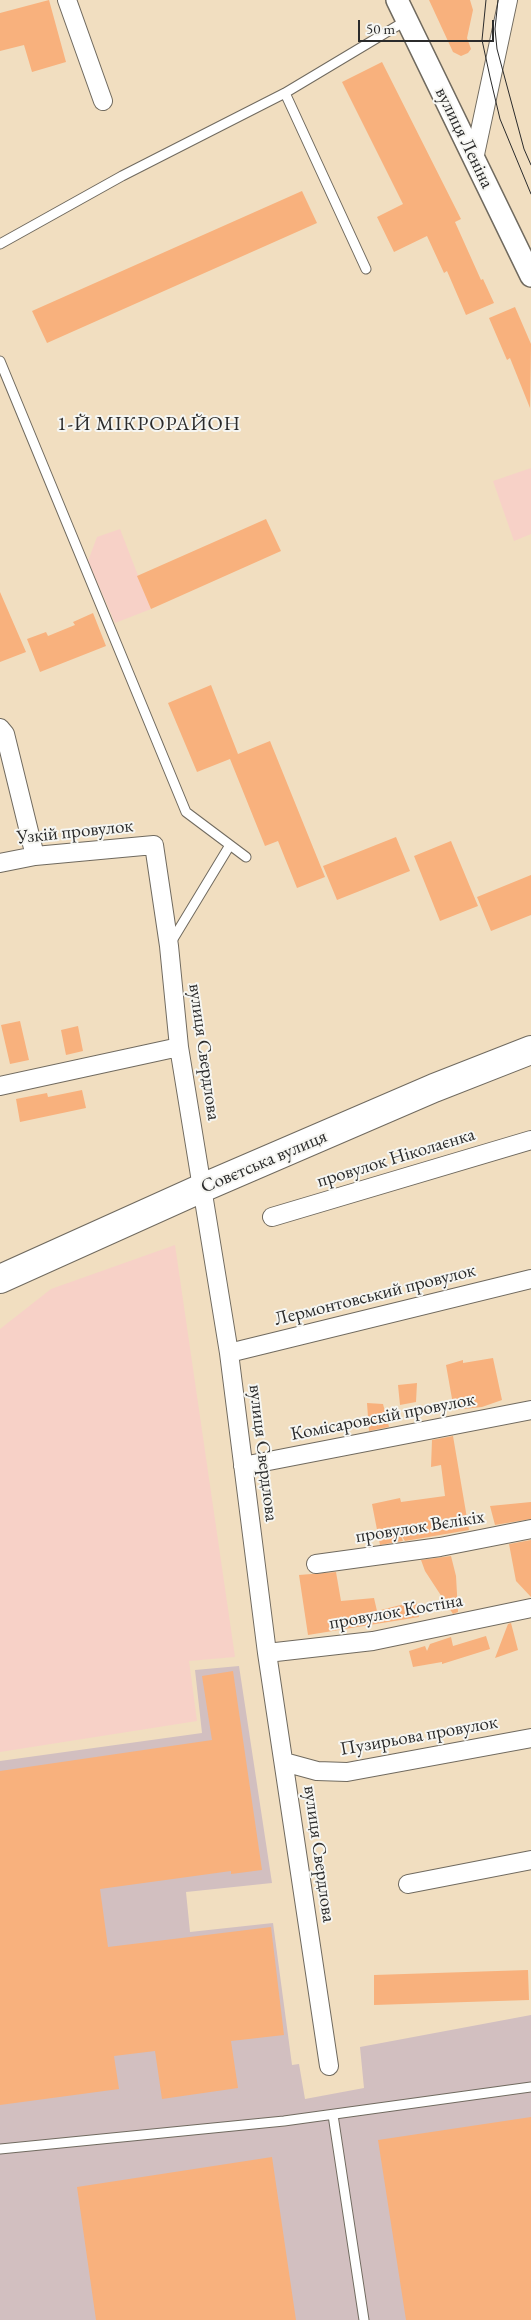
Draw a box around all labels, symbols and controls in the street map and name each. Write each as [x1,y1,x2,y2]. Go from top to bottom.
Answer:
scale bar [361,10,497,42]
text: 50 m [366,19,395,38]
street label: вулиця Леніна [430,84,498,192]
district label: 1-Й МІКРОРАЙОН [55,413,243,437]
street label: Узкій провулок [16,815,134,849]
street label: вулиця Свердлова [183,982,225,1122]
street label: провулок Ніколаєнка [314,1123,478,1193]
street label: Совєтська вулиця [198,1125,330,1199]
street label: Лермонтовський провулок [272,1259,478,1331]
street label: вулиця Свердлова [243,1383,283,1523]
street label: Комісаровскій провулок [289,1388,477,1446]
street label: провулок Вєлікіх [354,1506,486,1548]
street label: провулок Костіна [327,1589,465,1635]
street label: Пузирьова провулок [338,1711,500,1761]
street label: вулиця Свердлова [298,1784,340,1924]

